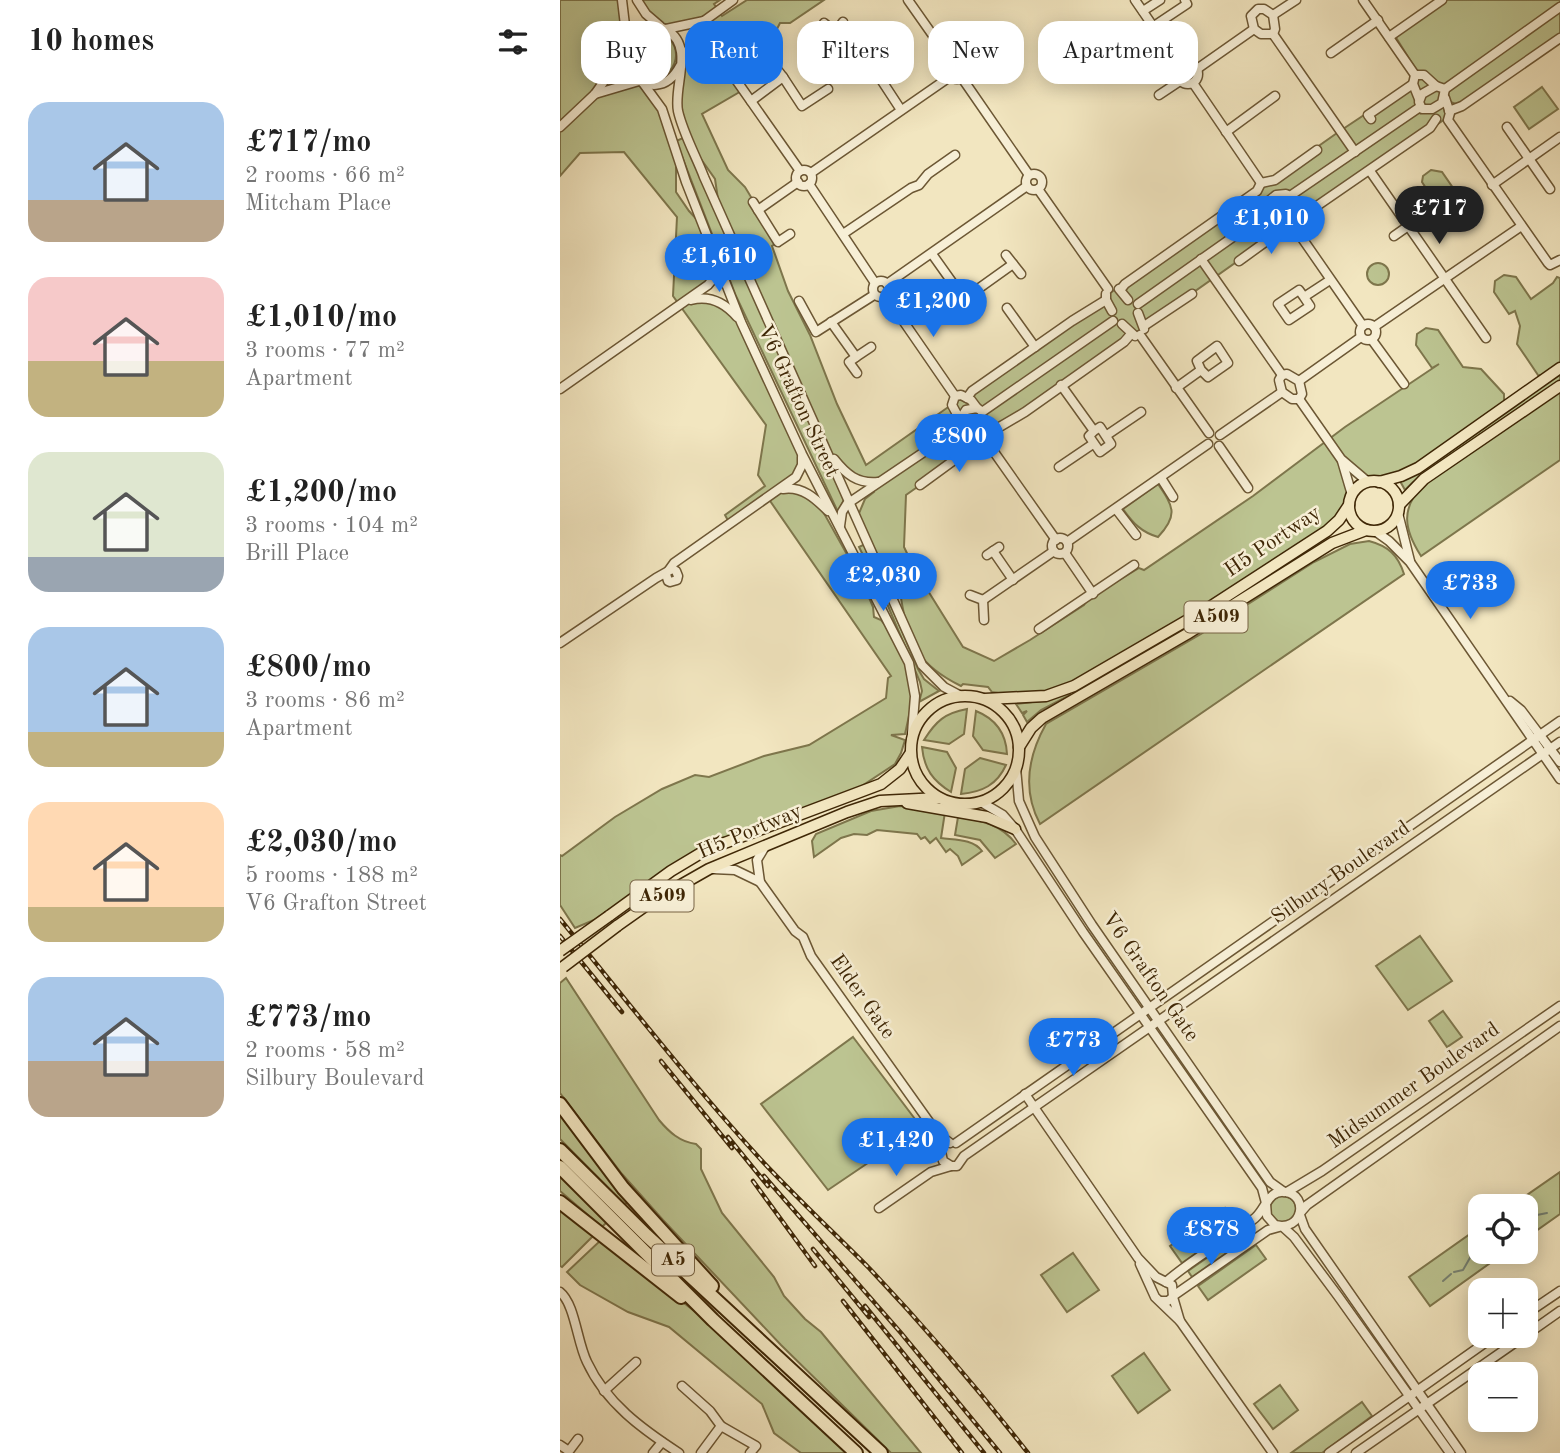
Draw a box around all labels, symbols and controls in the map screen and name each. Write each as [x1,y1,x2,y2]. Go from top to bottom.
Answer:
chip: Buy [581,21,671,84]
chip: Rent [685,21,783,84]
chip: Filters [797,21,914,84]
chip: New [928,21,1024,84]
chip: Apartment [1038,21,1198,84]
icon: filters [494,23,532,61]
text: 10 homes [28,27,154,57]
text: £717/mo [245,128,371,158]
icon: home [84,130,168,214]
text: 2 rooms · 66 m² [245,164,405,187]
pin: £717 [1398,187,1480,246]
text: Mitcham Place [245,192,391,215]
pin: £1,010 [1214,196,1328,256]
text: £717 [1411,197,1467,220]
text: £1,010 [1233,207,1309,230]
pin: £1,610 [662,234,776,294]
text: £1,610 [681,245,757,268]
pin: £1,200 [876,280,990,339]
text: £1,200 [895,290,971,313]
text: £1,010/mo [245,303,397,333]
icon: home [84,305,168,389]
street label: V6 Grafton Street [753,321,843,481]
text: 3 rooms · 77 m² [245,339,405,362]
text: Apartment [245,367,353,390]
pin: £800 [918,414,1000,474]
text: £800 [931,425,987,448]
text: £1,200/mo [245,478,397,508]
icon: home [84,480,168,564]
street label: H5 Portway [1221,502,1325,582]
text: 3 rooms · 104 m² [245,514,418,537]
text: Brill Place [245,542,349,565]
pin: £2,030 [826,554,940,613]
pin: £733 [1429,562,1511,621]
text: £2,030 [845,564,921,587]
text: £733 [1442,572,1498,595]
road number: A509 [1184,602,1248,632]
text: £800/mo [245,653,371,683]
icon: home [84,655,168,739]
text: 3 rooms · 86 m² [245,689,405,712]
text: Apartment [245,717,353,740]
street label: H5 Portway [695,801,805,863]
street label: Silbury Boulevard [1268,817,1414,929]
text: £2,030/mo [245,828,397,858]
icon: home [84,830,168,914]
text: 5 rooms · 188 m² [245,864,418,887]
road number: A509 [630,880,694,912]
text: V6 Grafton Street [245,892,427,915]
street label: V6 Grafton Gate [1098,908,1202,1046]
street label: Elder Gate [825,951,899,1043]
text: £773/mo [245,1003,371,1033]
icon: home [84,1005,168,1089]
pin: £773 [1032,1018,1114,1078]
street label: Midsummer Boulevard [1324,1019,1504,1153]
text: £773 [1045,1029,1101,1052]
text: 2 rooms · 58 m² [245,1039,405,1062]
text: Silbury Boulevard [245,1067,424,1090]
pin: £1,420 [839,1118,953,1178]
text: £1,420 [858,1129,934,1152]
map controls [1468,1194,1538,1432]
button: locate [1468,1194,1538,1264]
pin: £878 [1170,1208,1252,1267]
text: £878 [1183,1218,1239,1241]
road number: A5 [652,1244,694,1276]
button: + [1468,1278,1538,1348]
button: − [1468,1362,1538,1432]

